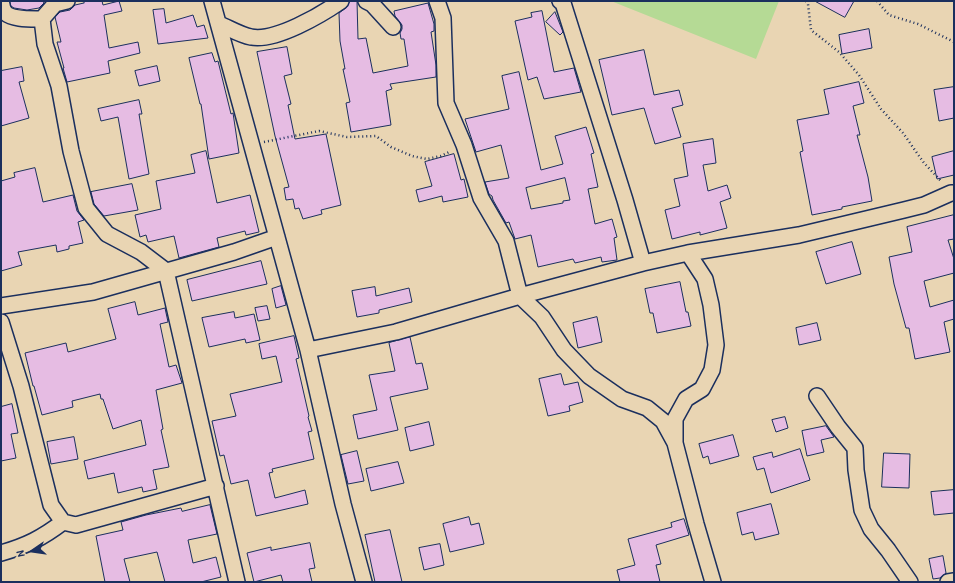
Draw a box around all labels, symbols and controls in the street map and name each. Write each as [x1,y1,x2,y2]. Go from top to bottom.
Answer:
north arrow [12,531,52,571]
text: N [13,549,28,558]

